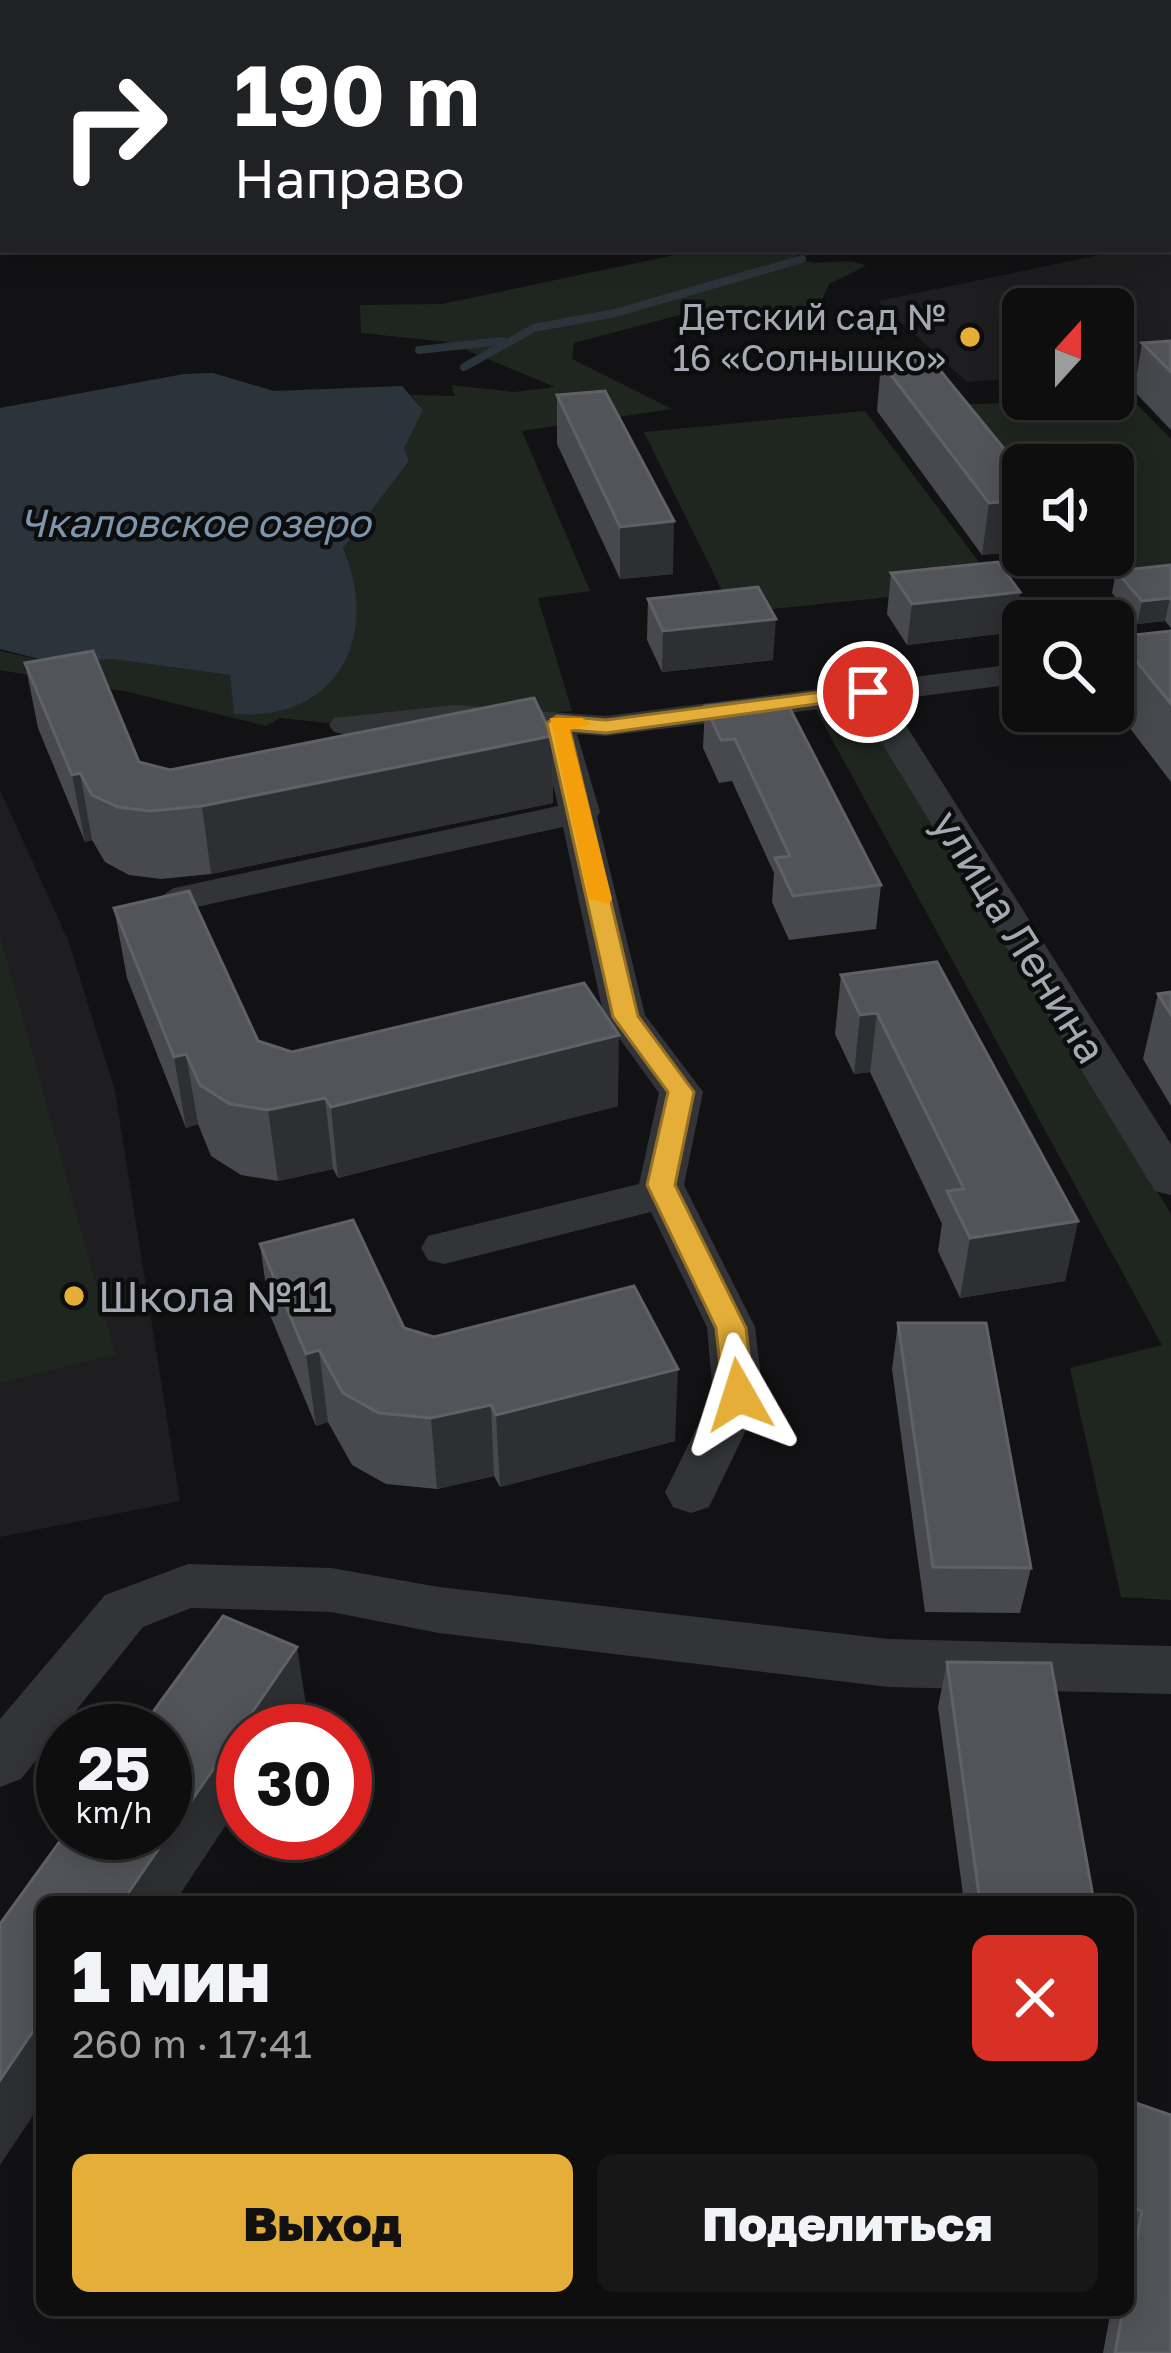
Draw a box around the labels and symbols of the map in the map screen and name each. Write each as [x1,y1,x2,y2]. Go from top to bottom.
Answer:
north arrow [1002,288,1134,420]
place label: Детский сад № 16 «Солнышко» [672,295,946,379]
marker: Детский сад № 16 «Солнышко» [957,324,983,350]
water label: Чкаловское озеро [19,499,373,546]
pin [817,641,919,743]
street label: улица Ленина [922,800,1118,1072]
place label: Школа №11 [98,1271,332,1321]
marker: Школа №11 [61,1283,87,1309]
position arrow [676,1332,802,1458]
speed limit sign: 30 [216,1704,372,1860]

